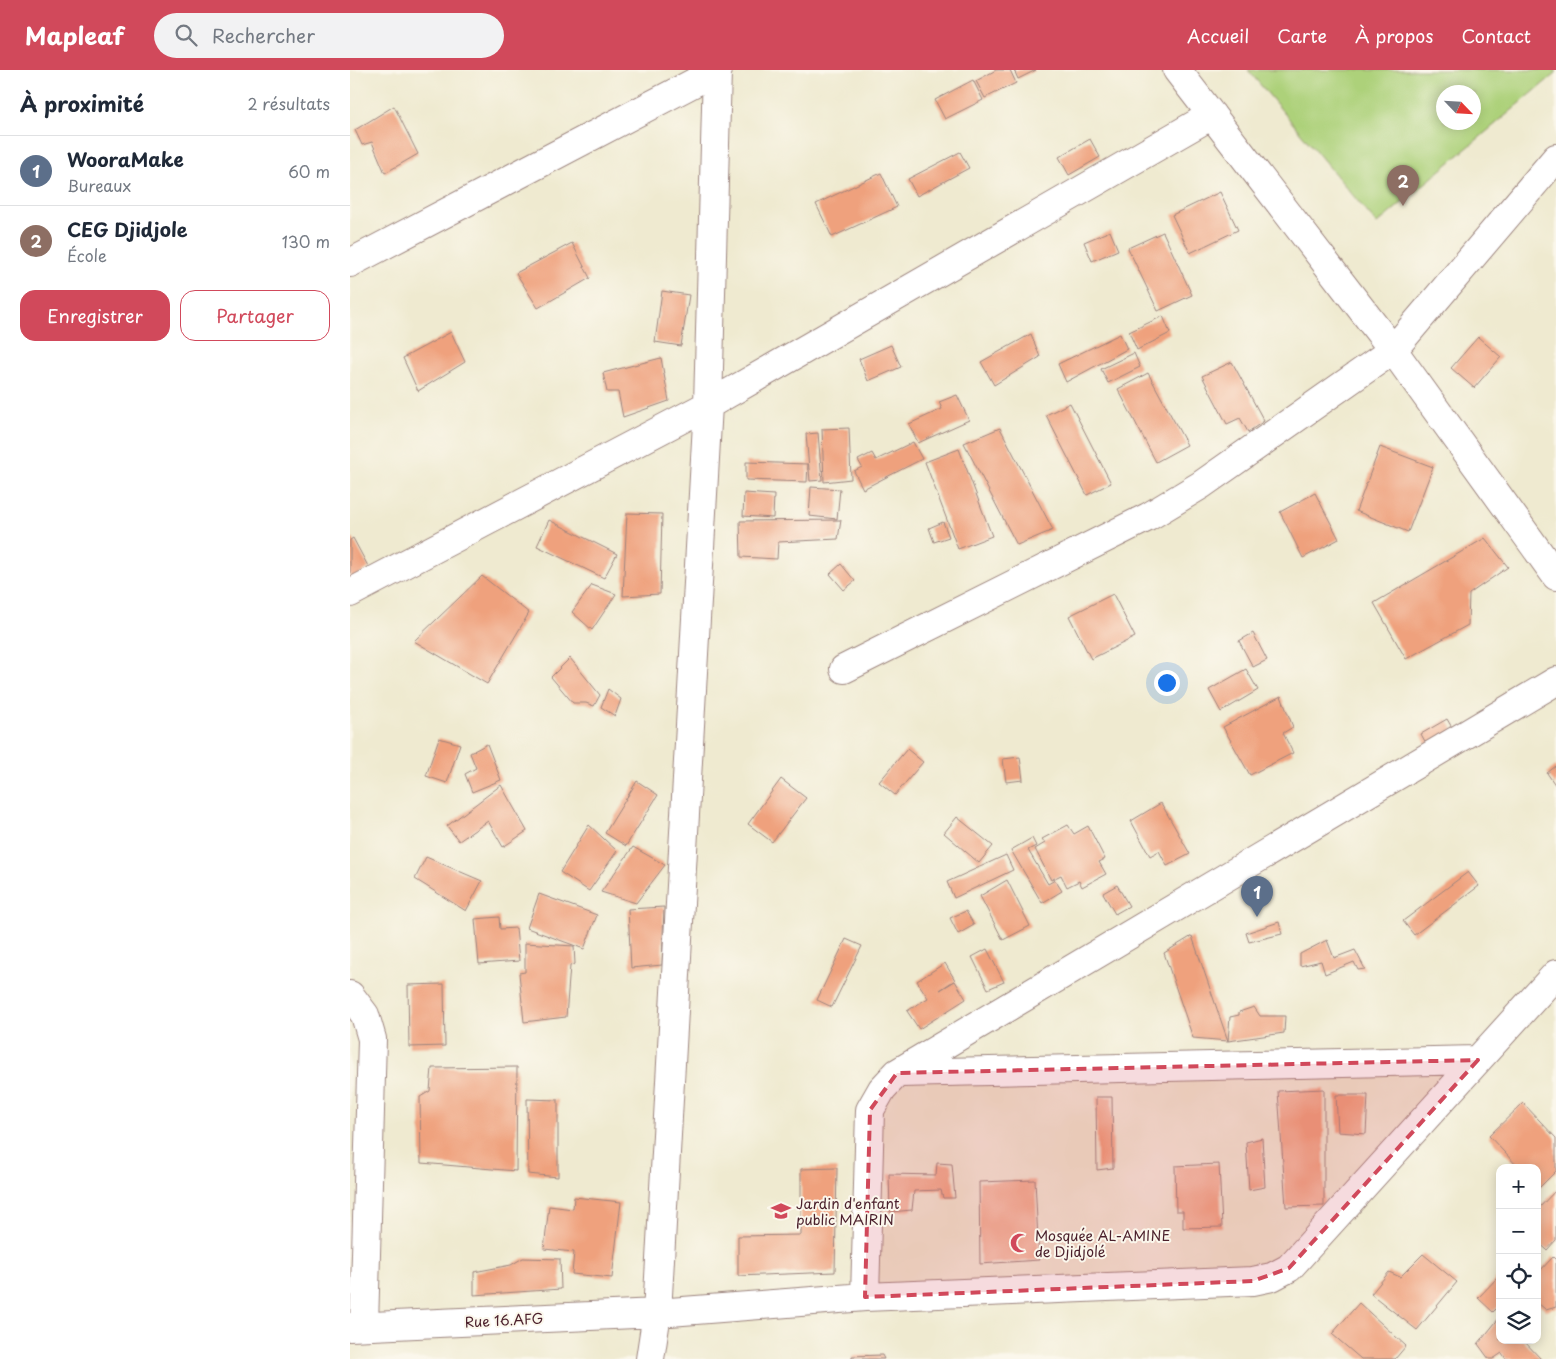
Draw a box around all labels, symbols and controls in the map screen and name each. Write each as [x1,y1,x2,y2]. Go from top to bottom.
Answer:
search box [154,13,504,58]
text: Mapleaf [25,17,124,53]
icon: search [172,21,200,49]
text: Rechercher [212,21,315,49]
text: Accueil [1187,22,1249,49]
text: Carte [1277,22,1327,49]
text: À propos [1355,22,1433,49]
text: Contact [1461,22,1531,49]
north arrow [1436,85,1481,130]
text: À proximité [20,87,144,119]
text: 2 résultats [247,91,330,115]
text: WooraMake [67,145,184,173]
text: 1 [32,159,40,183]
text: 60 m [288,159,330,183]
pin: 2 [1387,165,1419,206]
text: Bureaux [67,173,131,197]
text: CEG Djidjole [67,215,187,243]
text: 2 [30,229,42,253]
text: 130 m [282,229,330,253]
text: École [67,243,107,267]
button: Enregistrer [20,290,170,341]
button: Partager [180,290,330,341]
your location [1154,670,1180,696]
pin: 1 [1241,876,1273,917]
map controls [1496,1164,1541,1344]
button: + [1496,1164,1541,1209]
place label: Jardin d'enfant public MAIRIN [796,1193,900,1230]
school or university icon: Jardin d'enfant public MAIRIN [770,1200,792,1222]
button: − [1496,1209,1541,1254]
place label: Mosquée AL-AMINE de Djidjolé [1035,1225,1170,1262]
mosque icon: Mosquée AL-AMINE de Djidjolé [1009,1232,1031,1254]
button: locate [1496,1254,1541,1299]
button: layers [1496,1299,1541,1344]
street label: Rue 16.AFG [464,1307,544,1333]

